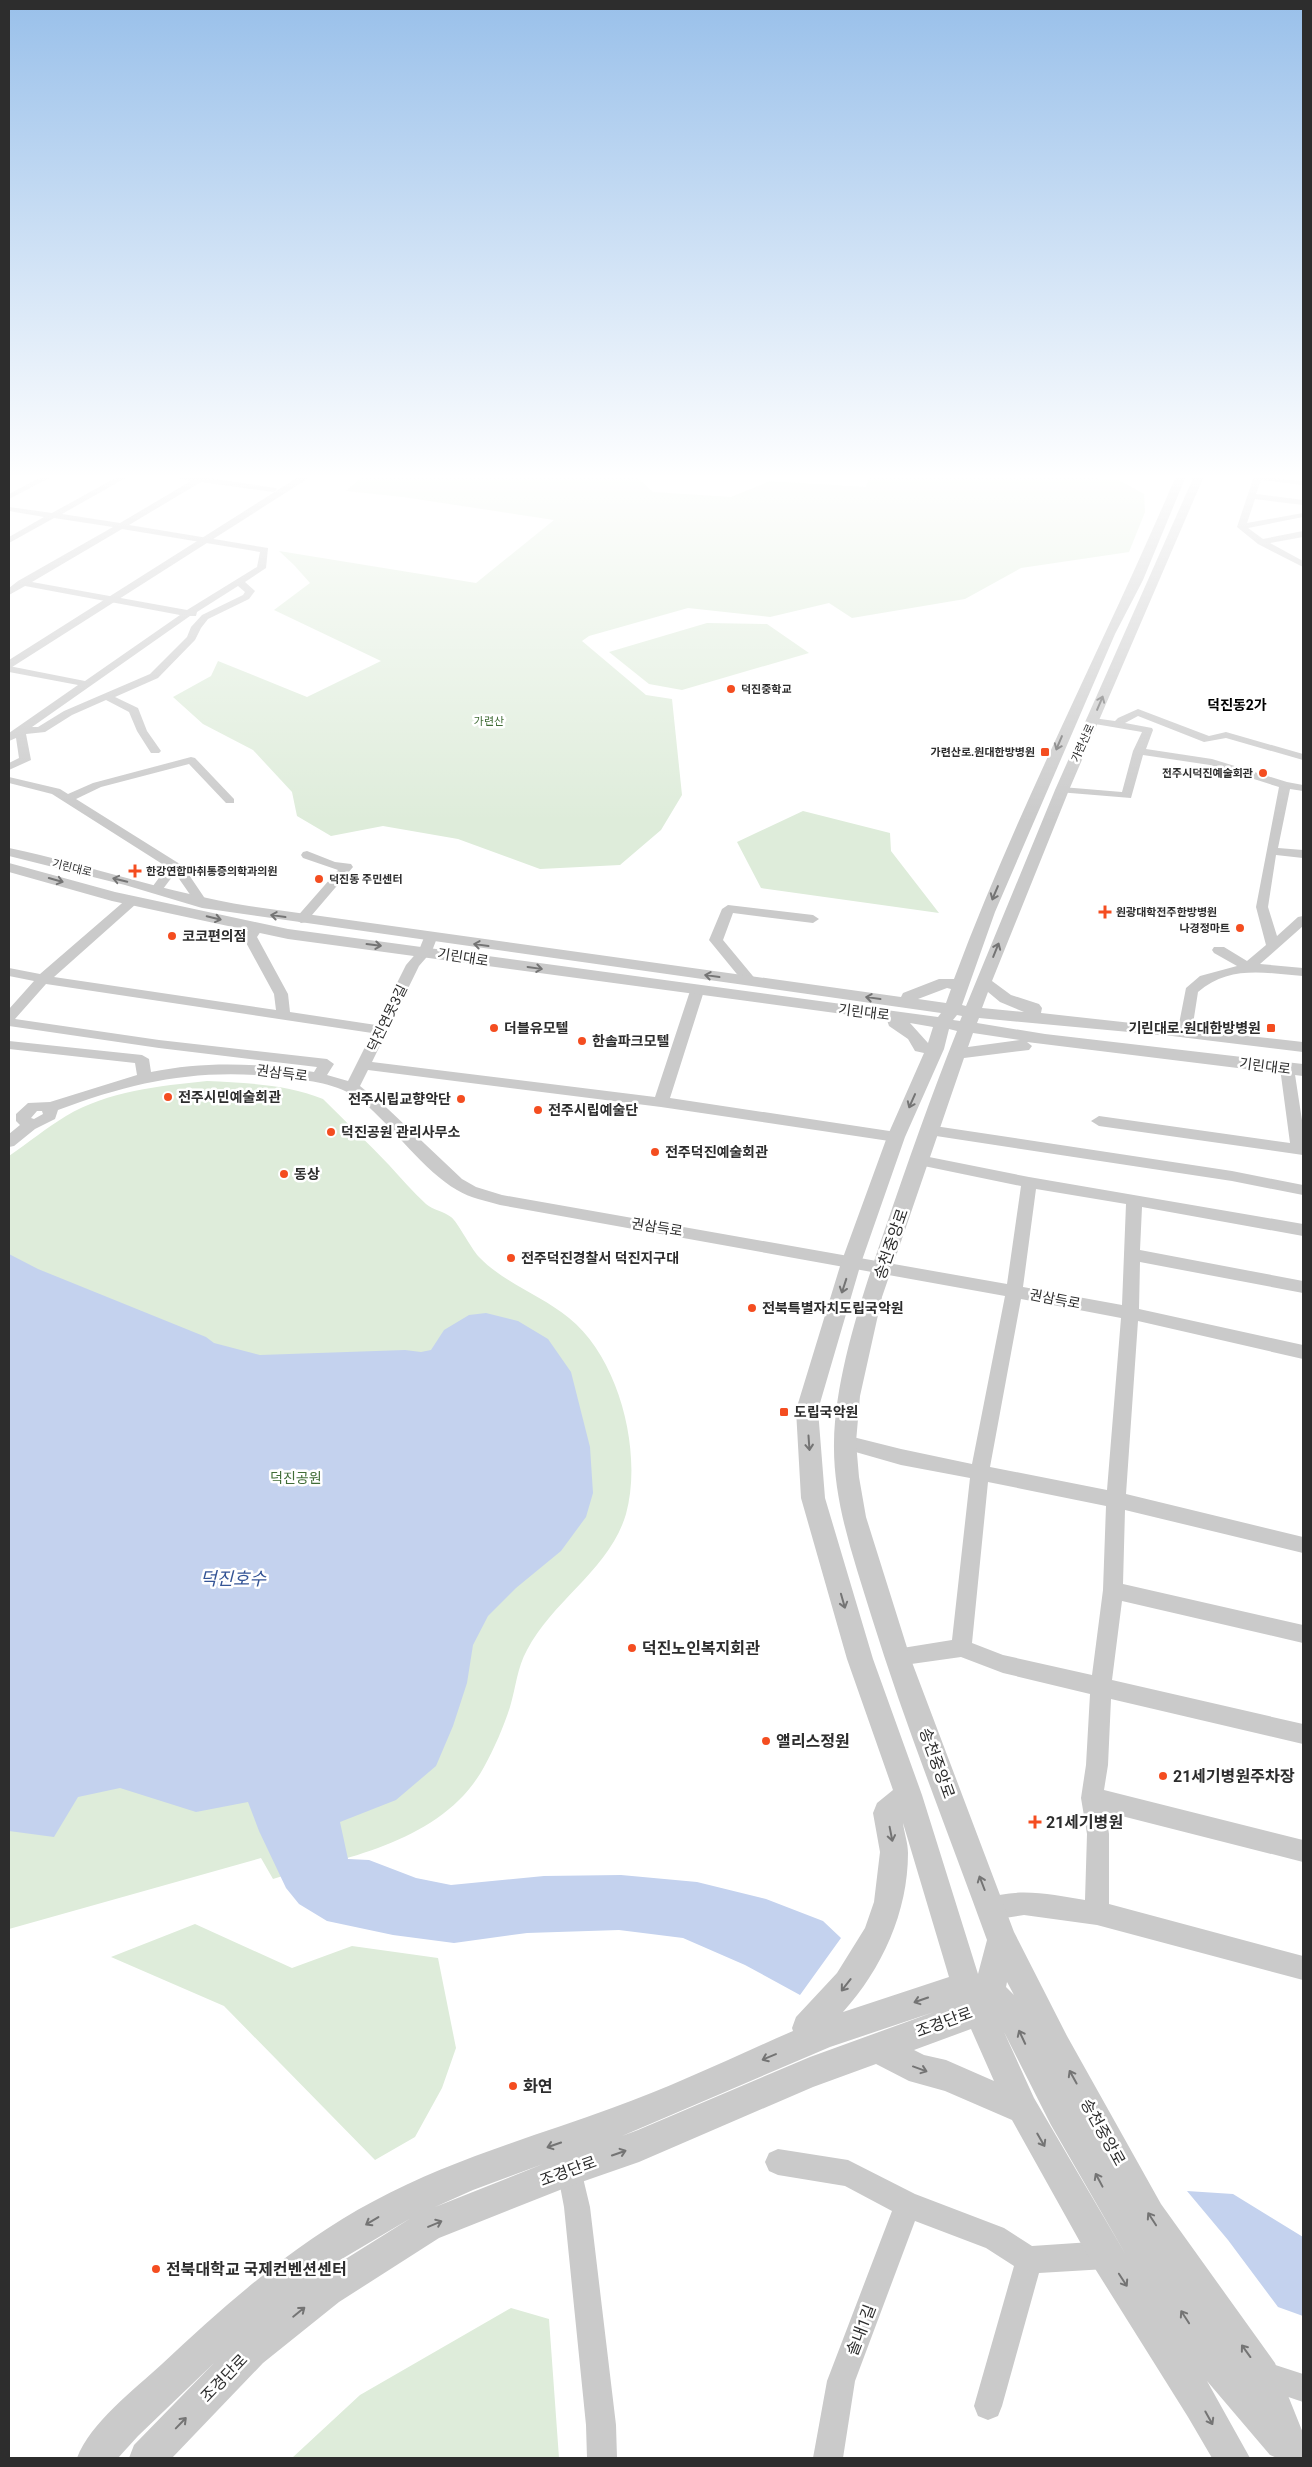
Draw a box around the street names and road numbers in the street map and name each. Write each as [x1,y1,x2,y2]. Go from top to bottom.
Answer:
street label: 가련산로 [1069,722,1097,764]
street label: 기린대로 [51,857,93,879]
street label: 기린대로 [436,945,490,969]
street label: 덕진연못3길 [364,982,410,1054]
street label: 기린대로 [837,1001,891,1023]
street label: 기린대로 [1238,1055,1292,1077]
street label: 권삼득로 [255,1062,309,1084]
street label: 송천중앙로 [870,1206,912,1282]
street label: 권삼득로 [630,1215,684,1239]
street label: 권삼득로 [1028,1286,1082,1312]
street label: 송천중앙로 [915,1725,959,1801]
street label: 조경단로 [913,2003,975,2041]
street label: 송천중앙로 [1077,2095,1129,2169]
street label: 조경단로 [537,2152,599,2190]
street label: 솔내1길 [843,2302,879,2358]
street label: 조경단로 [197,2350,251,2406]

